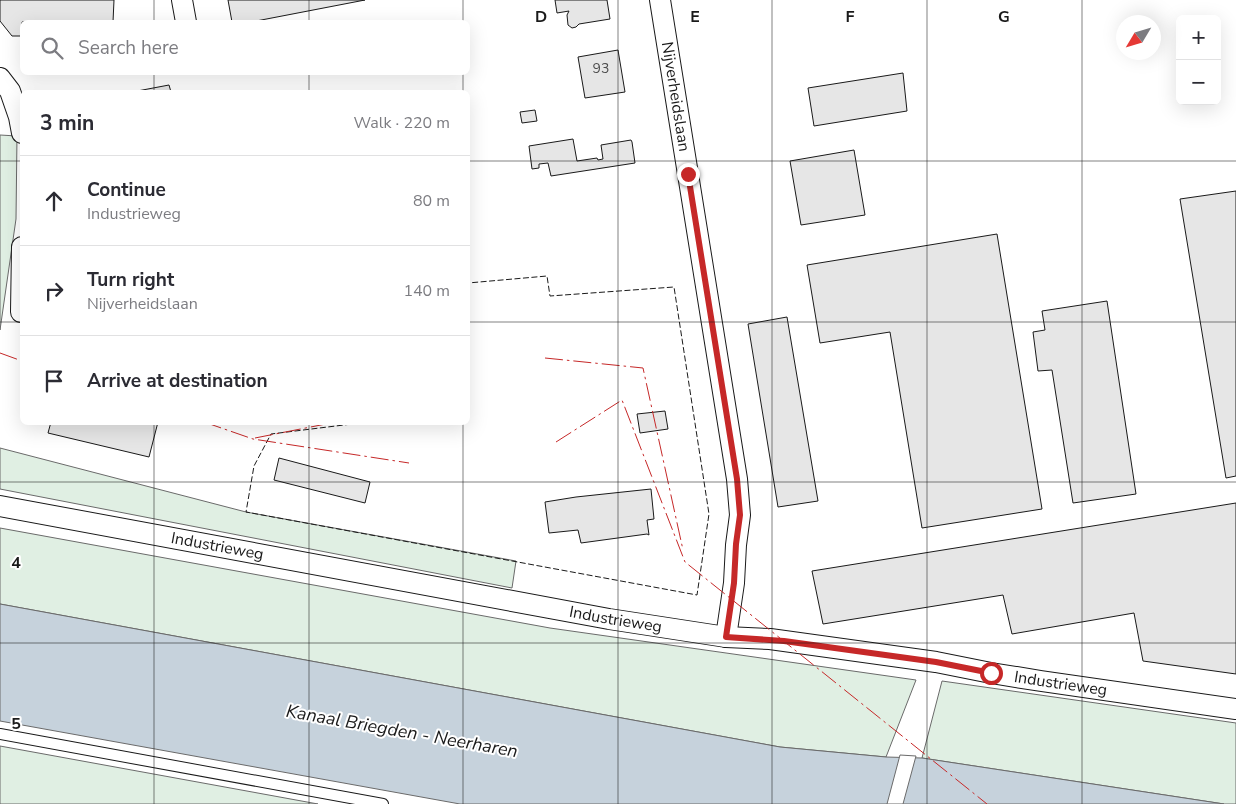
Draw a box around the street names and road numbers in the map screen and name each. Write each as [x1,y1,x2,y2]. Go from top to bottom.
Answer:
street label: Nijverheidslaan [656,40,695,153]
street label: Industrieweg [169,527,265,566]
street label: Industrieweg [567,601,664,638]
street label: Industrieweg [1013,666,1109,701]

